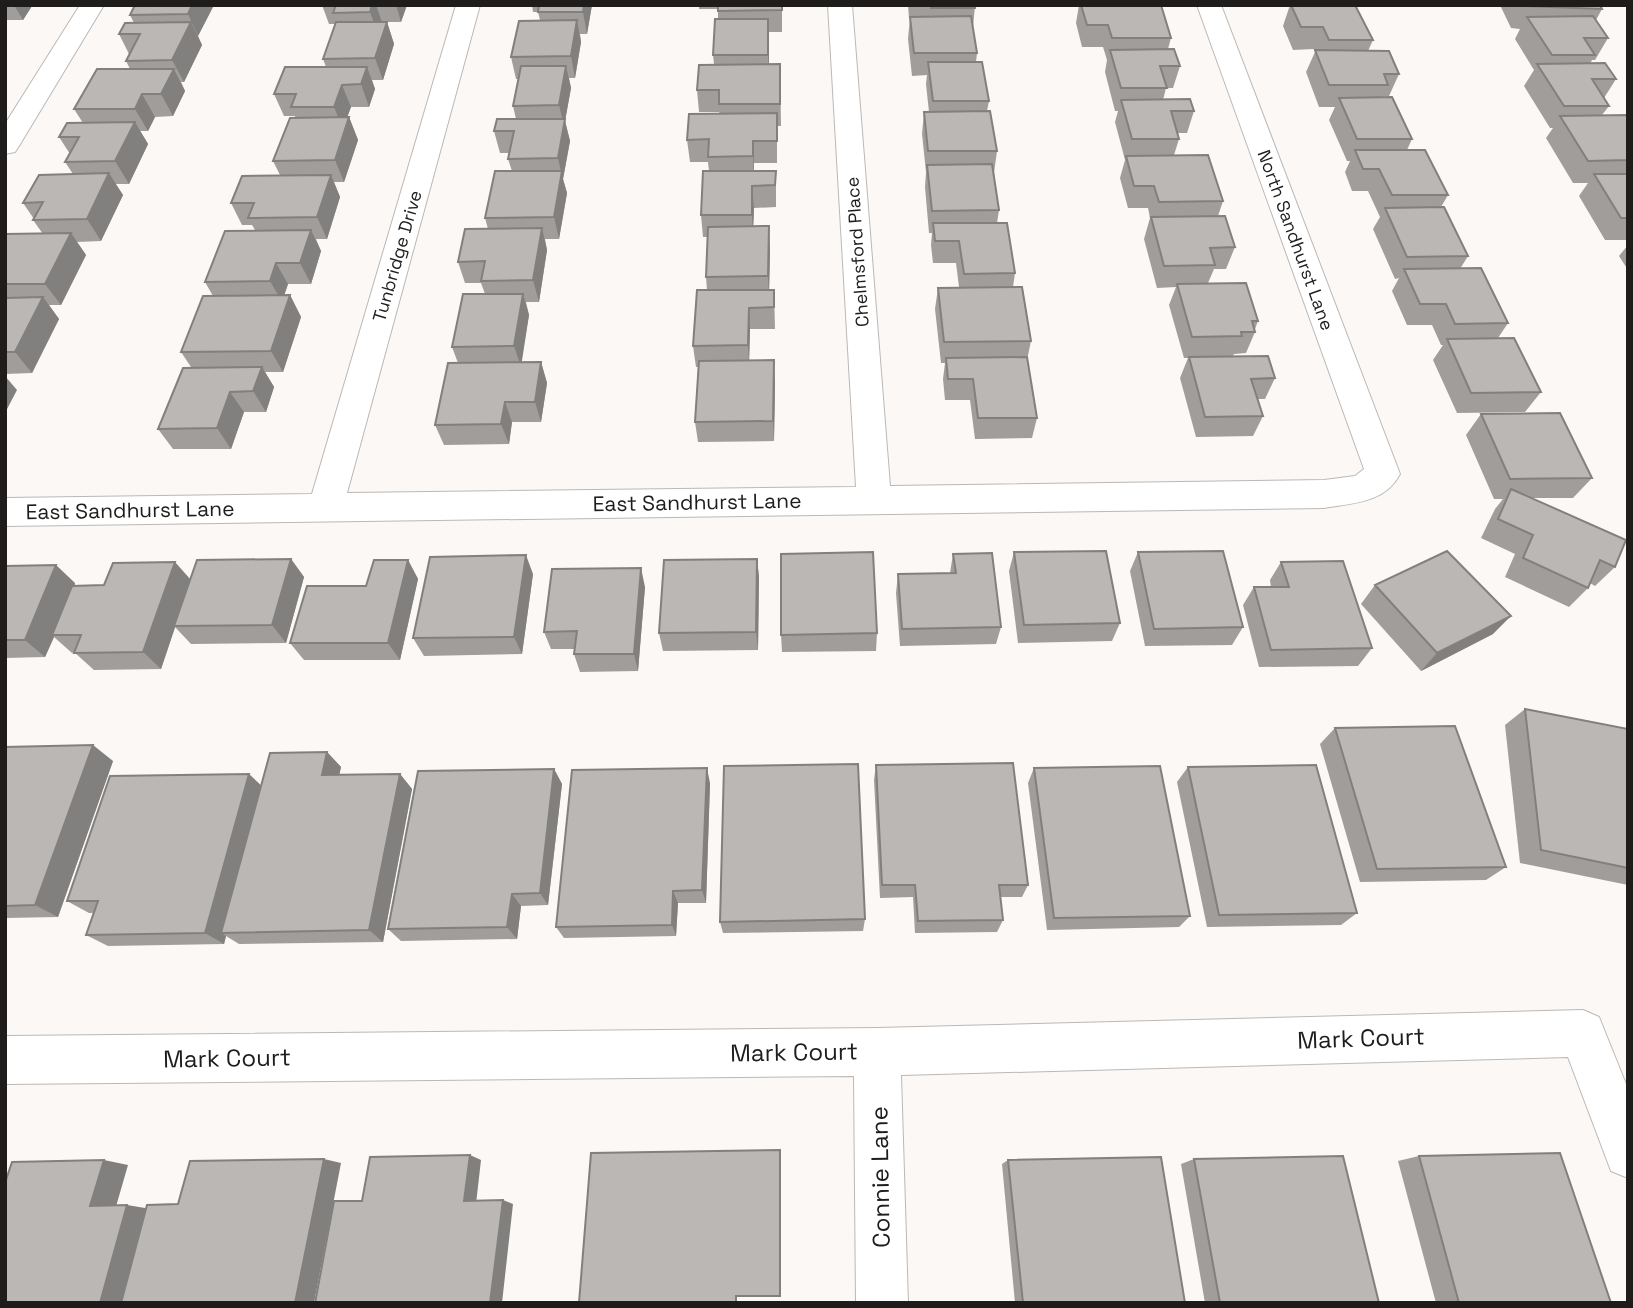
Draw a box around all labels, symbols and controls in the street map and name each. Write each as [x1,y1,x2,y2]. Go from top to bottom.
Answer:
street label: North Sandhurst Lane [1253,147,1339,333]
street label: Chelmsford Place [840,176,874,328]
street label: Tunbridge Drive [367,188,427,324]
street label: East Sandhurst Lane [592,487,802,517]
street label: East Sandhurst Lane [25,495,235,525]
street label: Mark Court [1297,1020,1425,1056]
street label: Mark Court [730,1035,858,1069]
street label: Mark Court [163,1041,291,1075]
street label: Connie Lane [863,1106,897,1248]

